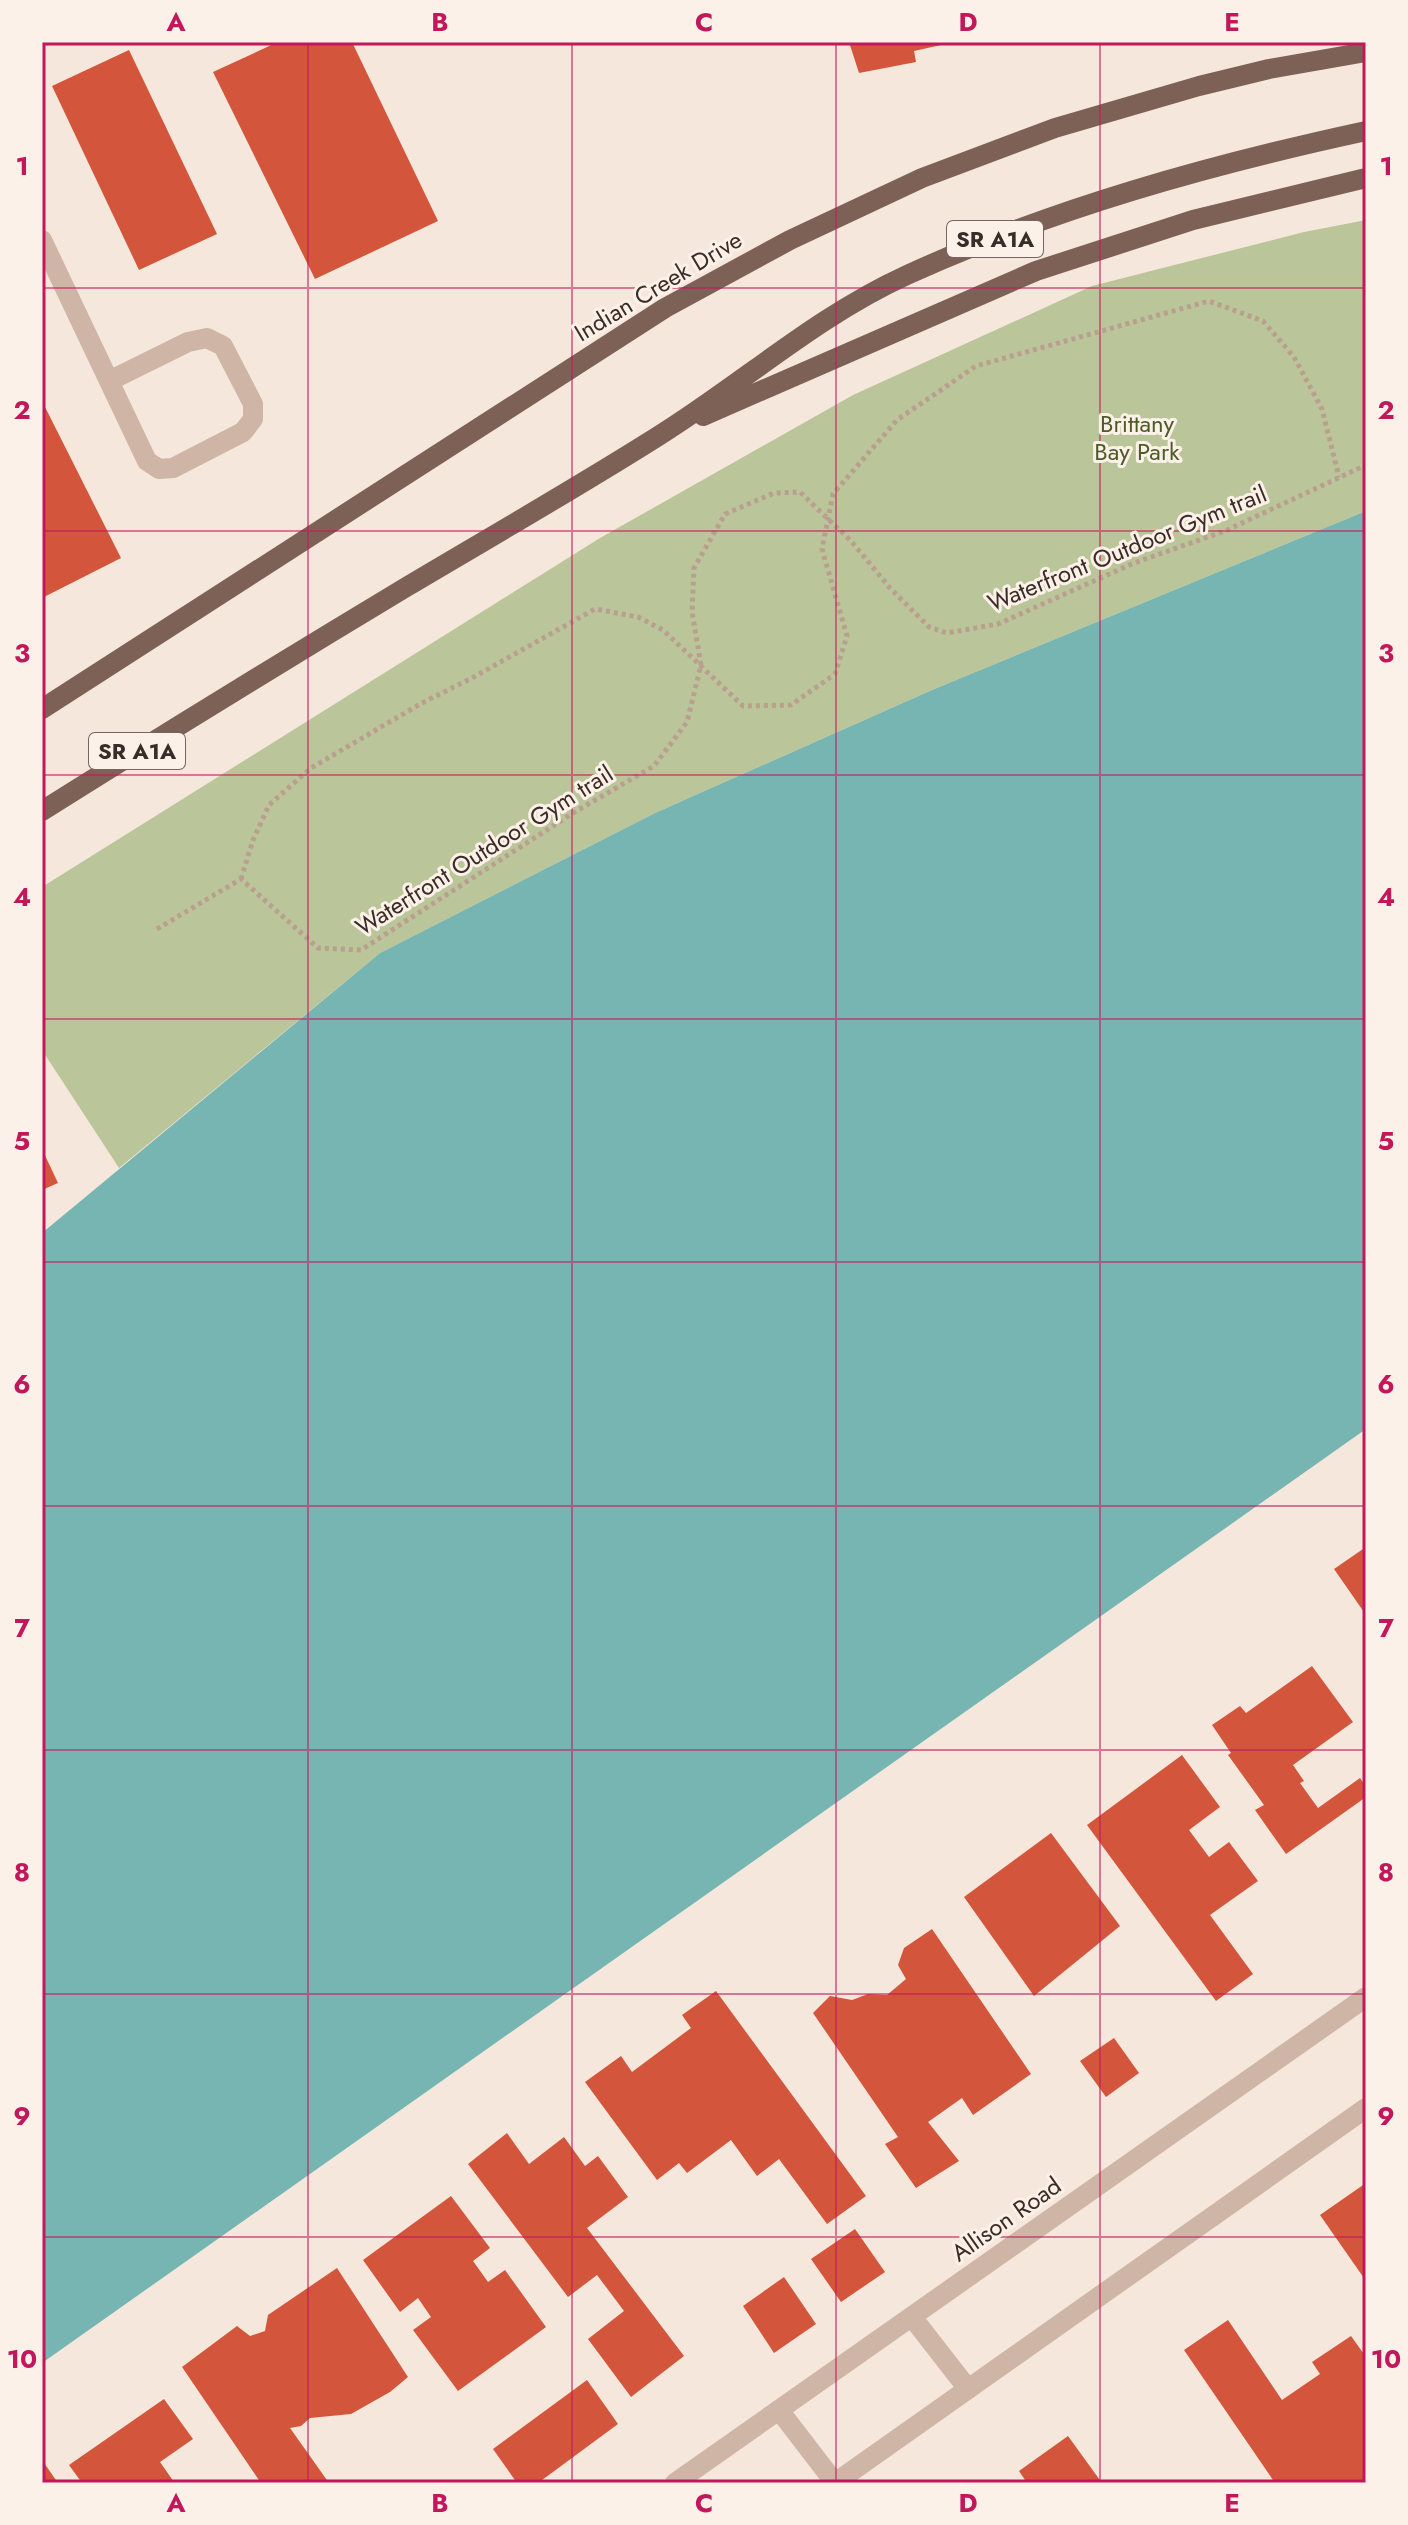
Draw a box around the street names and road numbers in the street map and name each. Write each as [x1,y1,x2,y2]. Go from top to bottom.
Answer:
road number: SR A1A [947,221,1043,257]
street label: Indian Creek Drive [568,222,748,350]
street label: Waterfront Outdoor Gym trail [982,476,1272,620]
road number: SR A1A [89,733,185,769]
street label: Waterfront Outdoor Gym trail [348,756,620,944]
street label: Allison Road [944,2168,1068,2270]

